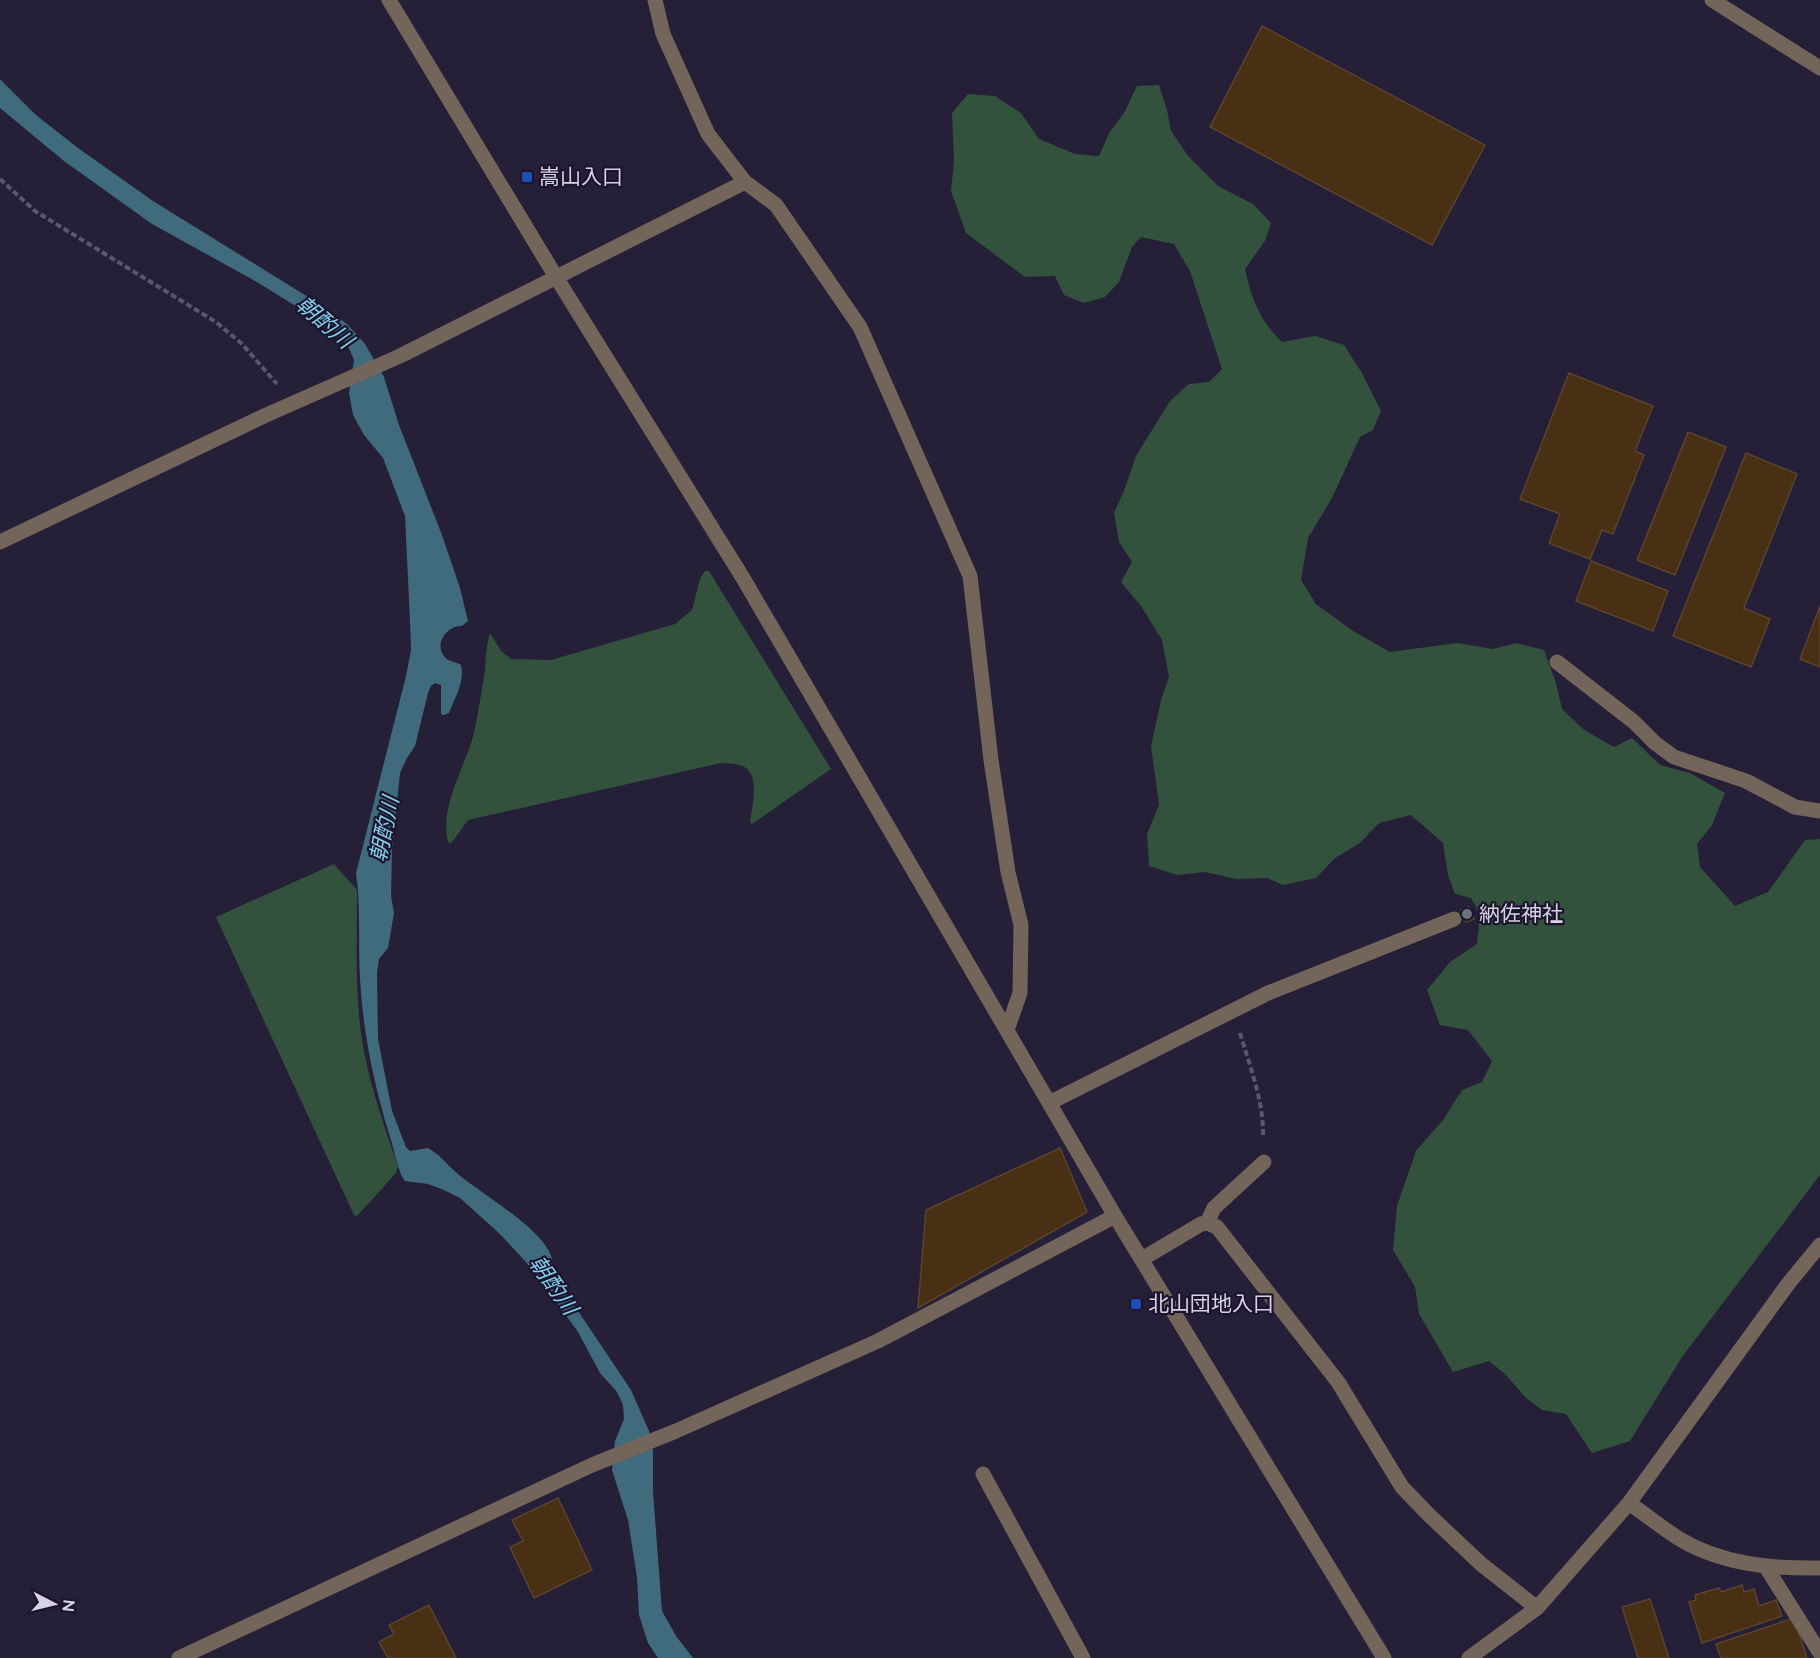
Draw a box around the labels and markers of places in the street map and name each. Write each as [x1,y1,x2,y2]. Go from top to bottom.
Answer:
place label: 嵩山入口 [539,164,623,189]
marker: 嵩山入口 [520,170,534,184]
place label: 納佐神社 [1479,901,1563,926]
marker: 納佐神社 [1460,907,1474,921]
place label: 北山団地入口 [1148,1291,1274,1316]
marker: 北山団地入口 [1129,1297,1143,1311]

